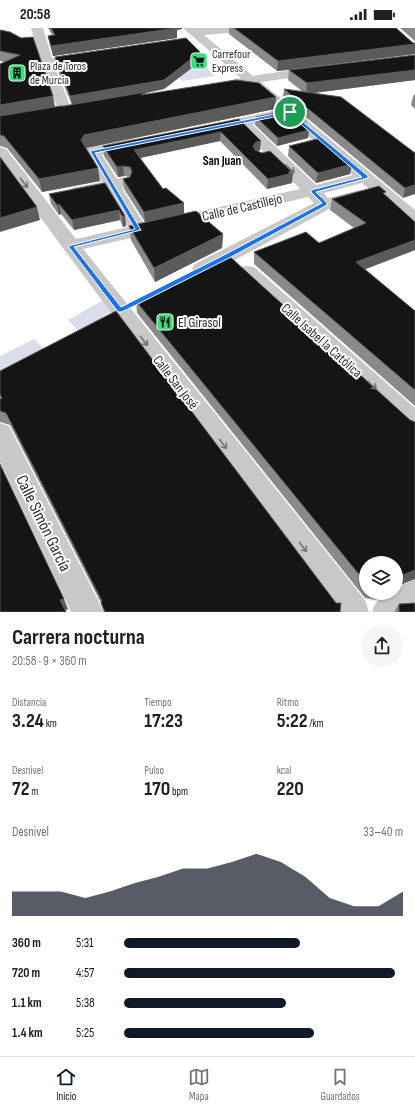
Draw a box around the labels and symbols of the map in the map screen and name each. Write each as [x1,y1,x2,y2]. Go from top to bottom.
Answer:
place label: Carrefour Express [212,47,251,76]
supermarket icon: Carrefour Express [189,51,209,71]
place label: Plaza de Toros de Murcia [30,59,86,88]
building icon: Plaza de Toros de Murcia [7,63,27,83]
pin [273,95,307,129]
district label: San Juan [203,153,242,169]
one-way arrow [285,164,295,174]
one-way arrow [19,177,28,188]
street label: Calle de Castillejo [200,190,284,225]
street label: Calle Isabel la Católica [278,300,366,381]
restaurant icon: El Girasol [155,312,175,332]
place label: El Girasol [178,314,221,331]
one-way arrow [140,336,148,347]
street label: Calle San José [149,352,202,413]
one-way arrow [367,380,377,390]
one-way arrow [219,438,228,449]
street label: Calle Simón García [11,472,75,575]
one-way arrow [298,541,307,552]

